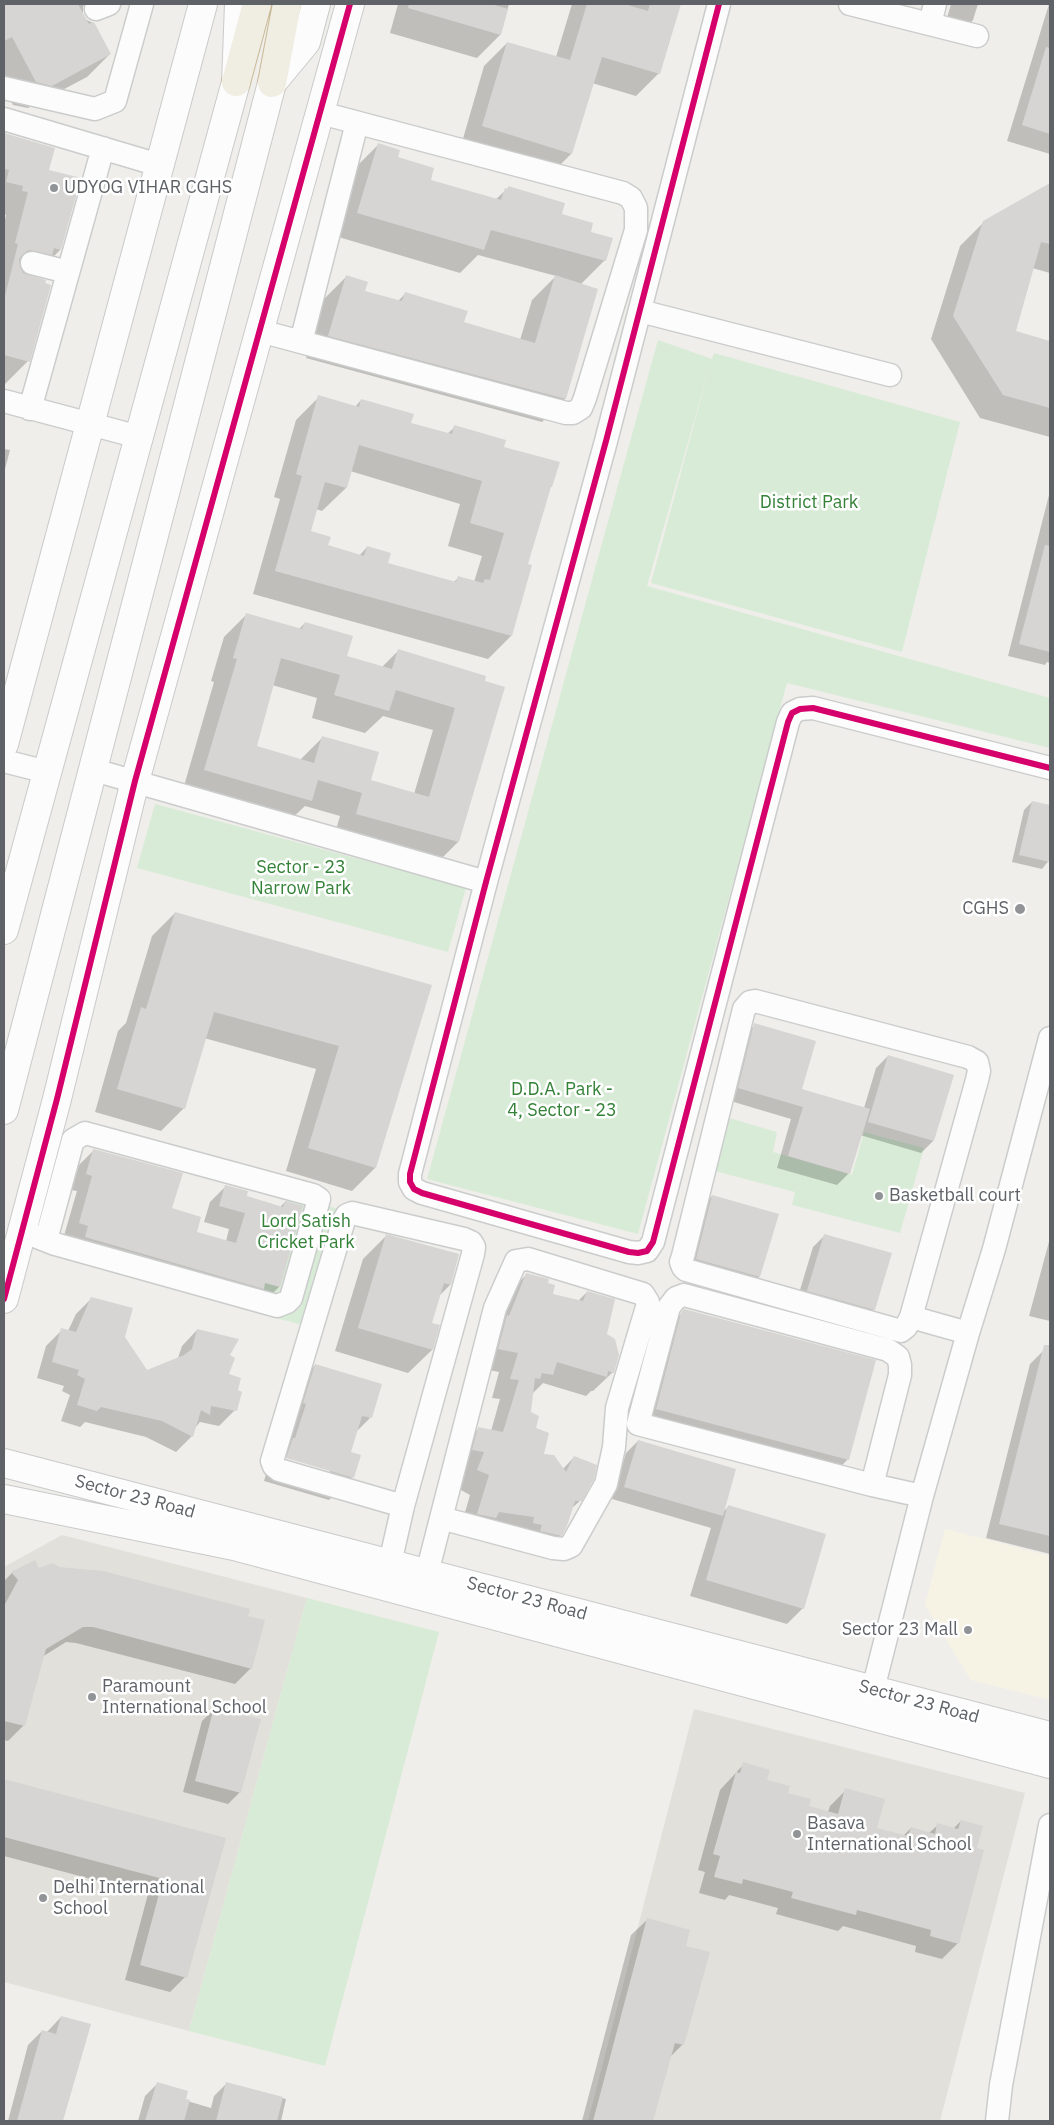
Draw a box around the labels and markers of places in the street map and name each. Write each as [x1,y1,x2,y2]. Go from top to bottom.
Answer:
place label: UDYOG VIHAR CGHS [64,177,232,199]
marker: UDYOG VIHAR CGHS [48,182,60,194]
place label: CGHS [962,898,1009,920]
marker: CGHS [1013,902,1027,916]
place label: Basketball court [889,1185,1021,1207]
marker: Basketball court [873,1190,885,1202]
place label: Sector 23 Mall [842,1619,958,1641]
marker: Sector 23 Mall [962,1624,974,1636]
place label: Paramount International School [102,1676,267,1718]
marker: Paramount International School [86,1691,98,1703]
place label: Basava International School [807,1813,972,1856]
marker: Basava International School [791,1828,803,1840]
place label: Delhi International School [53,1877,204,1920]
marker: Delhi International School [37,1892,49,1904]

